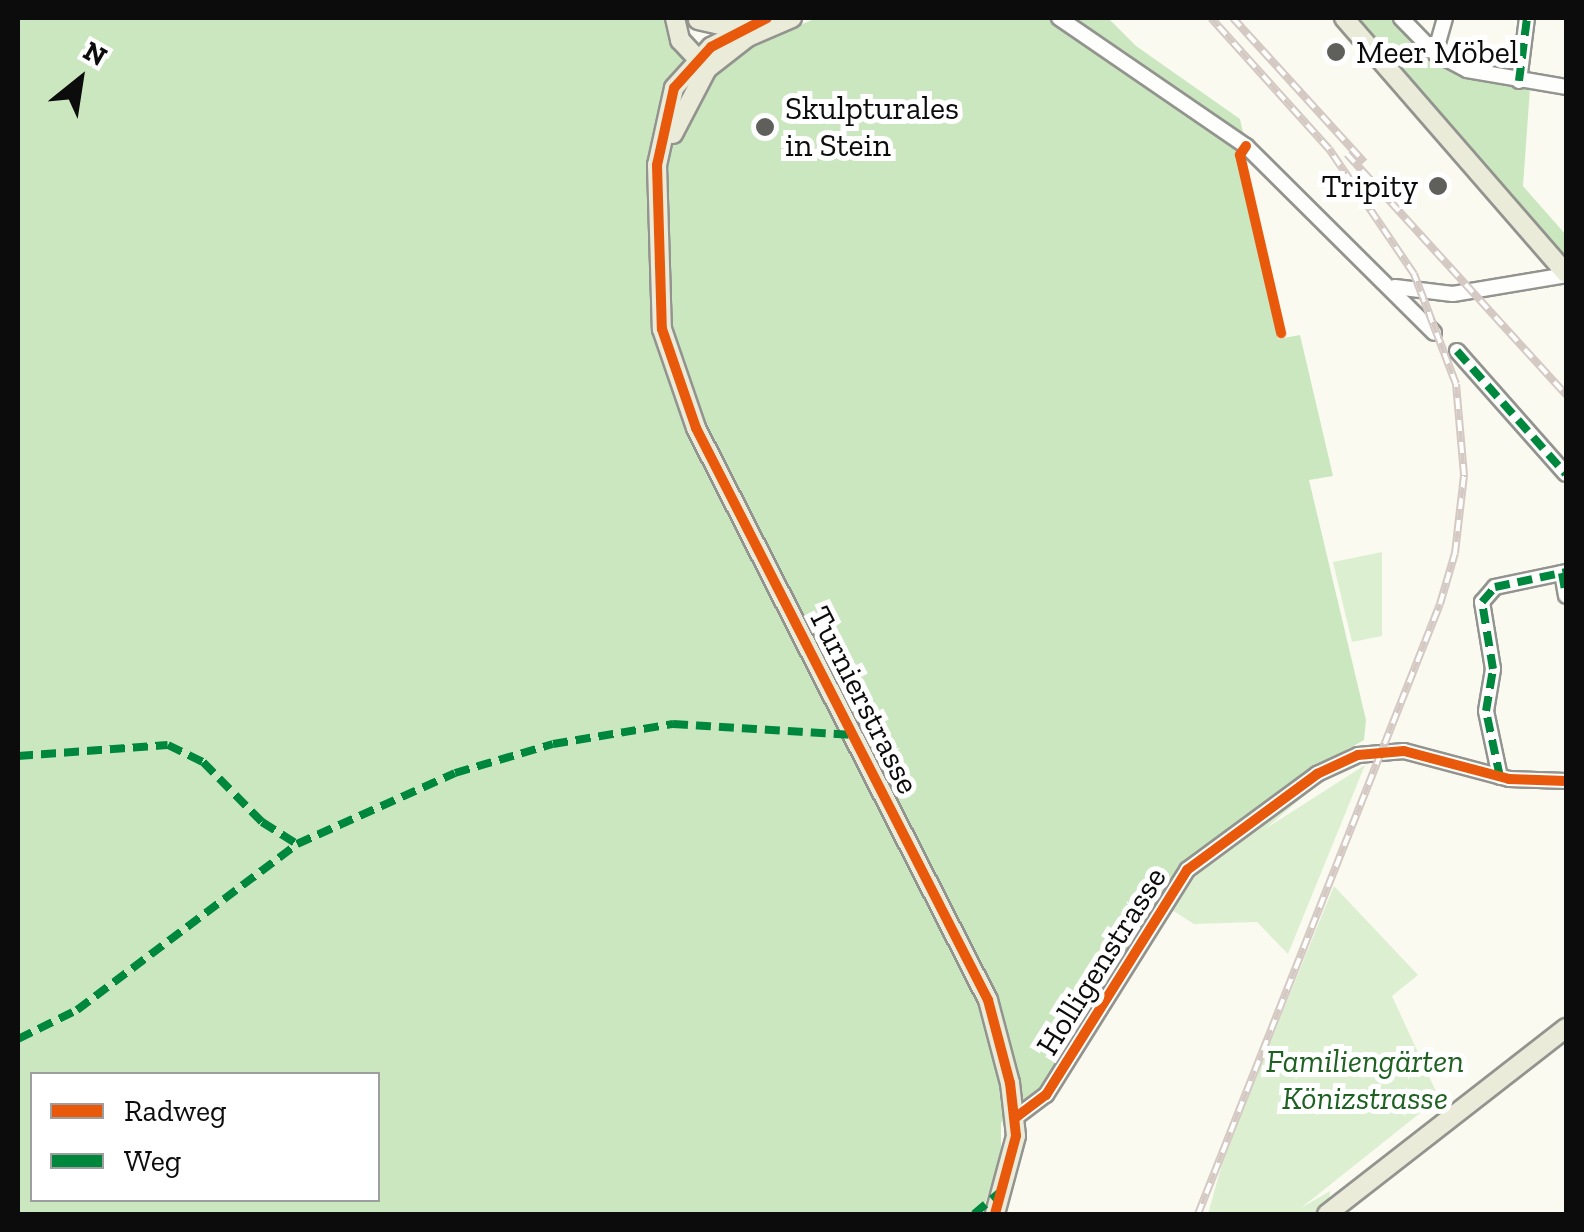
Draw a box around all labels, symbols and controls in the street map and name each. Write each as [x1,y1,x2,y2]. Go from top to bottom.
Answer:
north arrow [30,30,130,130]
place label: Meer Möbel [1356,33,1519,71]
text: N [78,34,113,73]
marker: Meer Möbel [1325,41,1347,63]
place label: Skulpturales in Stein [785,90,959,165]
marker: Skulpturales in Stein [754,116,776,138]
place label: Tripity [1321,167,1418,205]
marker: Tripity [1427,175,1449,197]
street label: Turnierstrasse [800,600,928,800]
street label: Holligenstrasse [1028,860,1174,1062]
park label: Familiengärten Könizstrasse [1266,1043,1464,1118]
legend [30,1072,380,1202]
text: Radweg [124,1093,226,1129]
text: Weg [124,1143,181,1179]

